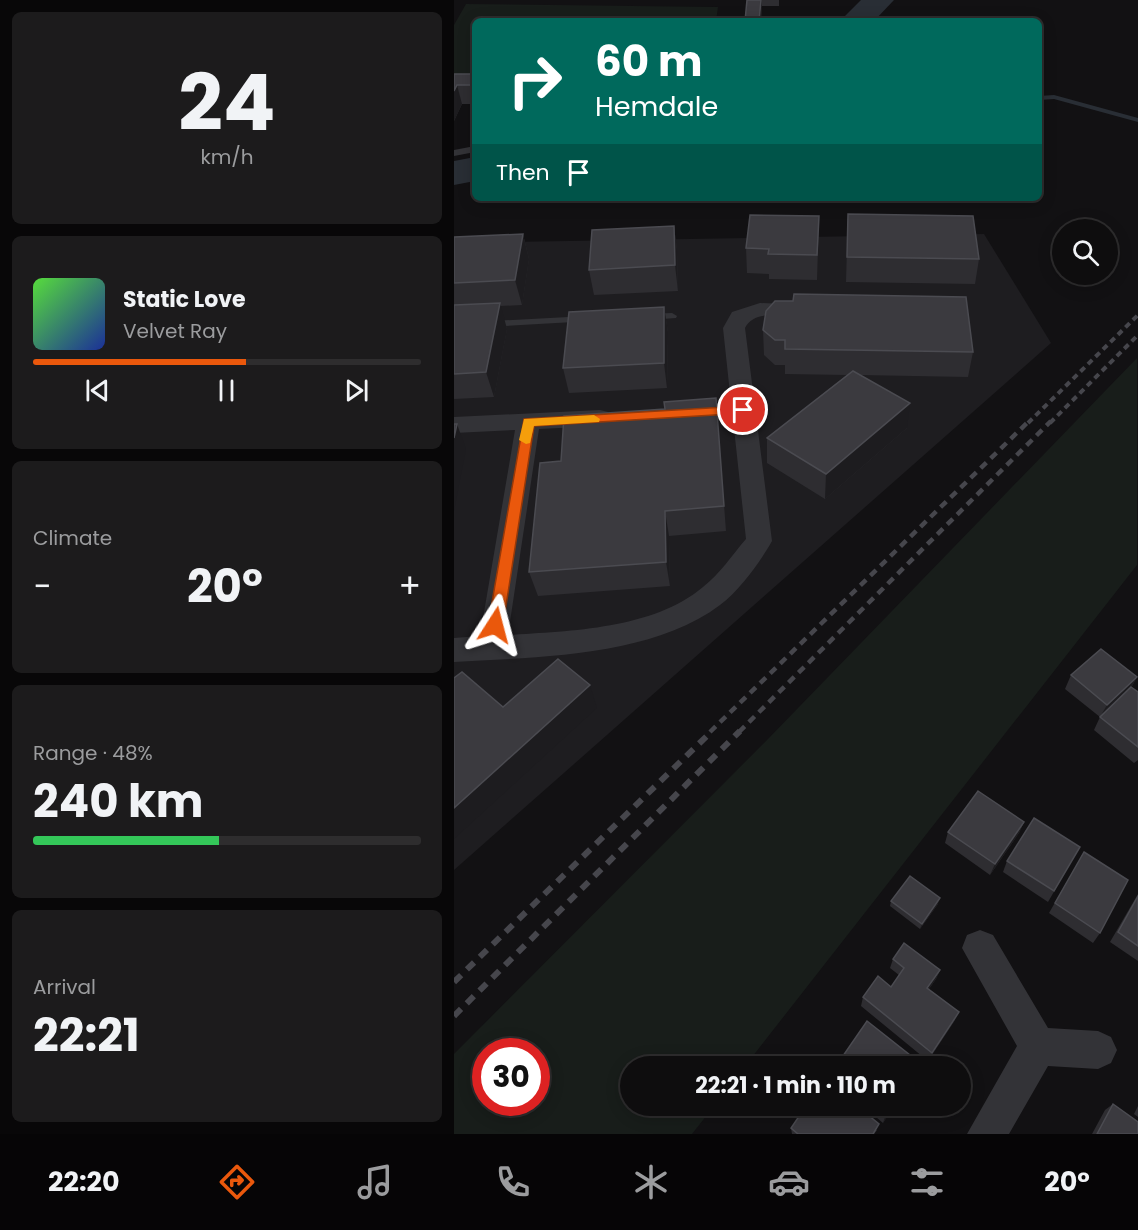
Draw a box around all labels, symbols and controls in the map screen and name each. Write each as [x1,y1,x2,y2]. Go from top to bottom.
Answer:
text: 60 m [595,32,703,91]
icon: right [496,42,574,120]
text: 24 [178,48,276,157]
text: Hemdale [595,88,718,125]
text: km/h [200,143,254,171]
icon: arrive [562,156,595,189]
text: Then [496,157,550,188]
map controls [1052,219,1118,285]
button: search [1052,219,1118,285]
text: Static Love [123,284,246,315]
text: Velvet Ray [123,317,227,345]
icon: previous [81,374,114,407]
icon: pause [210,374,243,407]
icon: next [340,374,373,407]
pin [717,384,768,435]
icon: arrive [726,393,759,426]
text: Climate [33,524,112,552]
text: 20° [187,555,263,618]
text: − [33,563,51,610]
text: + [398,563,421,610]
position arrow [463,593,527,657]
text: Range · 48% [33,739,153,767]
text: 240 km [33,770,204,833]
text: Arrival [33,973,96,1001]
text: 22:21 [33,1004,140,1067]
speed limit sign: 30 [472,1038,550,1116]
text: 22:21 · 1 min · 110 m [695,1070,896,1101]
icon: directions [216,1161,258,1203]
icon: music [354,1161,396,1203]
icon: phone [492,1161,534,1203]
icon: climate [630,1161,672,1203]
icon: car [768,1161,810,1203]
icon: filters [906,1161,948,1203]
text: 22:20 [48,1163,120,1200]
text: 20° [1044,1163,1090,1200]

